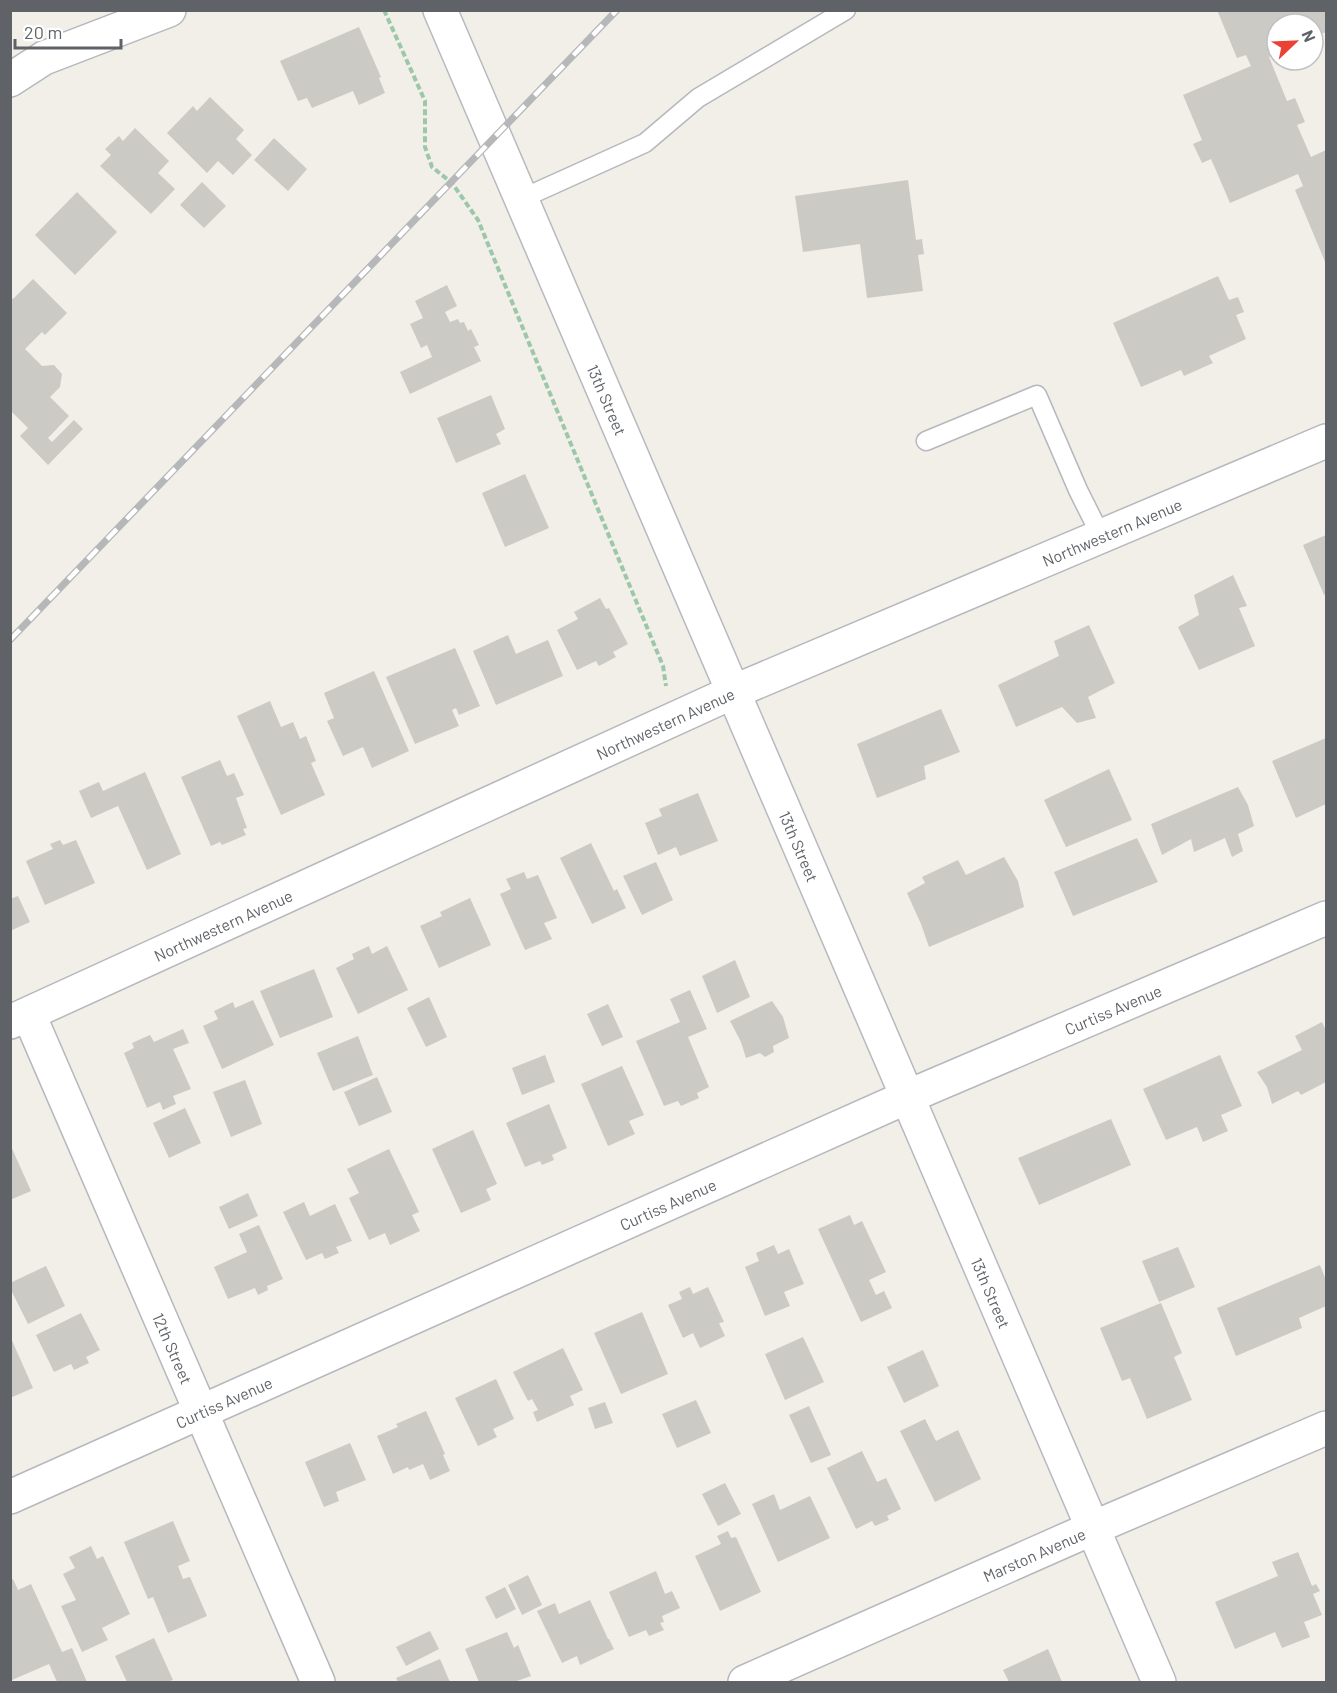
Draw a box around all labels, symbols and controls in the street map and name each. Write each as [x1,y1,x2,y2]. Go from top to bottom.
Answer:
scale bar [15,12,122,50]
north arrow [1265,12,1325,72]
text: 20 m [24,21,62,43]
text: N [1298,27,1320,45]
street label: 13th Street [584,361,631,438]
street label: Northwestern Avenue [1039,494,1184,570]
street label: Northwestern Avenue [593,683,737,763]
street label: 13th Street [776,808,823,884]
street label: Northwestern Avenue [151,885,295,965]
street label: Curtiss Avenue [1062,980,1164,1038]
street label: Curtiss Avenue [616,1174,719,1234]
street label: 13th Street [968,1254,1015,1331]
street label: 12th Street [150,1310,197,1387]
street label: Curtiss Avenue [173,1372,275,1431]
street label: Marston Avenue [980,1523,1088,1585]

